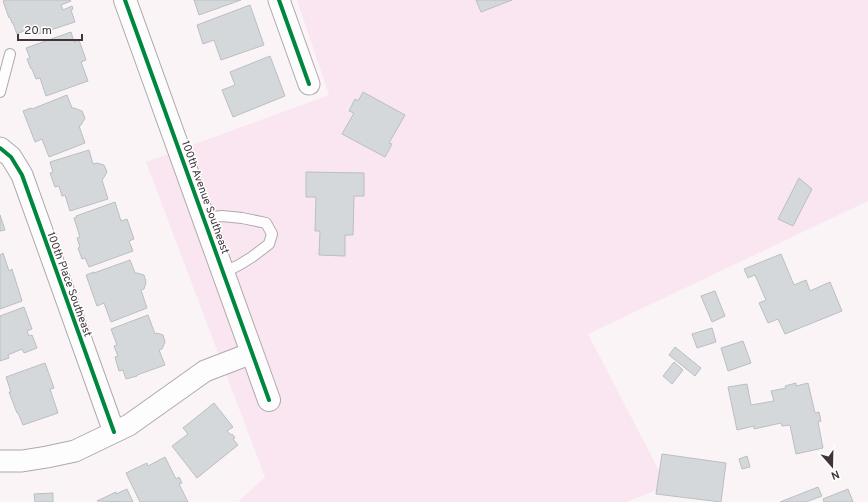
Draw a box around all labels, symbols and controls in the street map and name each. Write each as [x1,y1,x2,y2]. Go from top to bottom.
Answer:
scale bar [18,16,82,42]
text: 20 m [24,23,52,39]
street label: 100th Avenue Southeast [178,139,232,256]
street label: 100th Place Southeast [44,230,95,339]
north arrow [812,446,852,486]
text: N [829,467,841,482]

